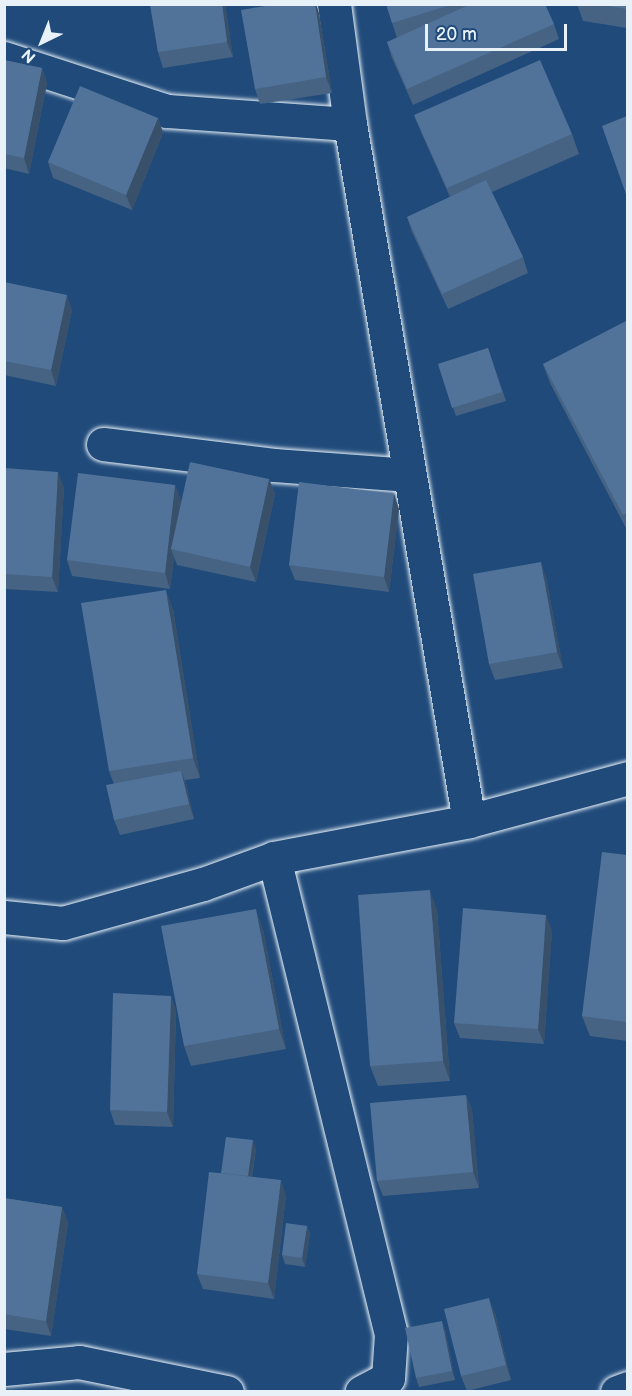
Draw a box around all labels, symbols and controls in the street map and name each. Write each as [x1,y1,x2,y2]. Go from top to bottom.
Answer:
north arrow [12,12,72,72]
scale bar [428,12,570,50]
text: 20 m [436,24,477,45]
text: N [19,44,40,67]

